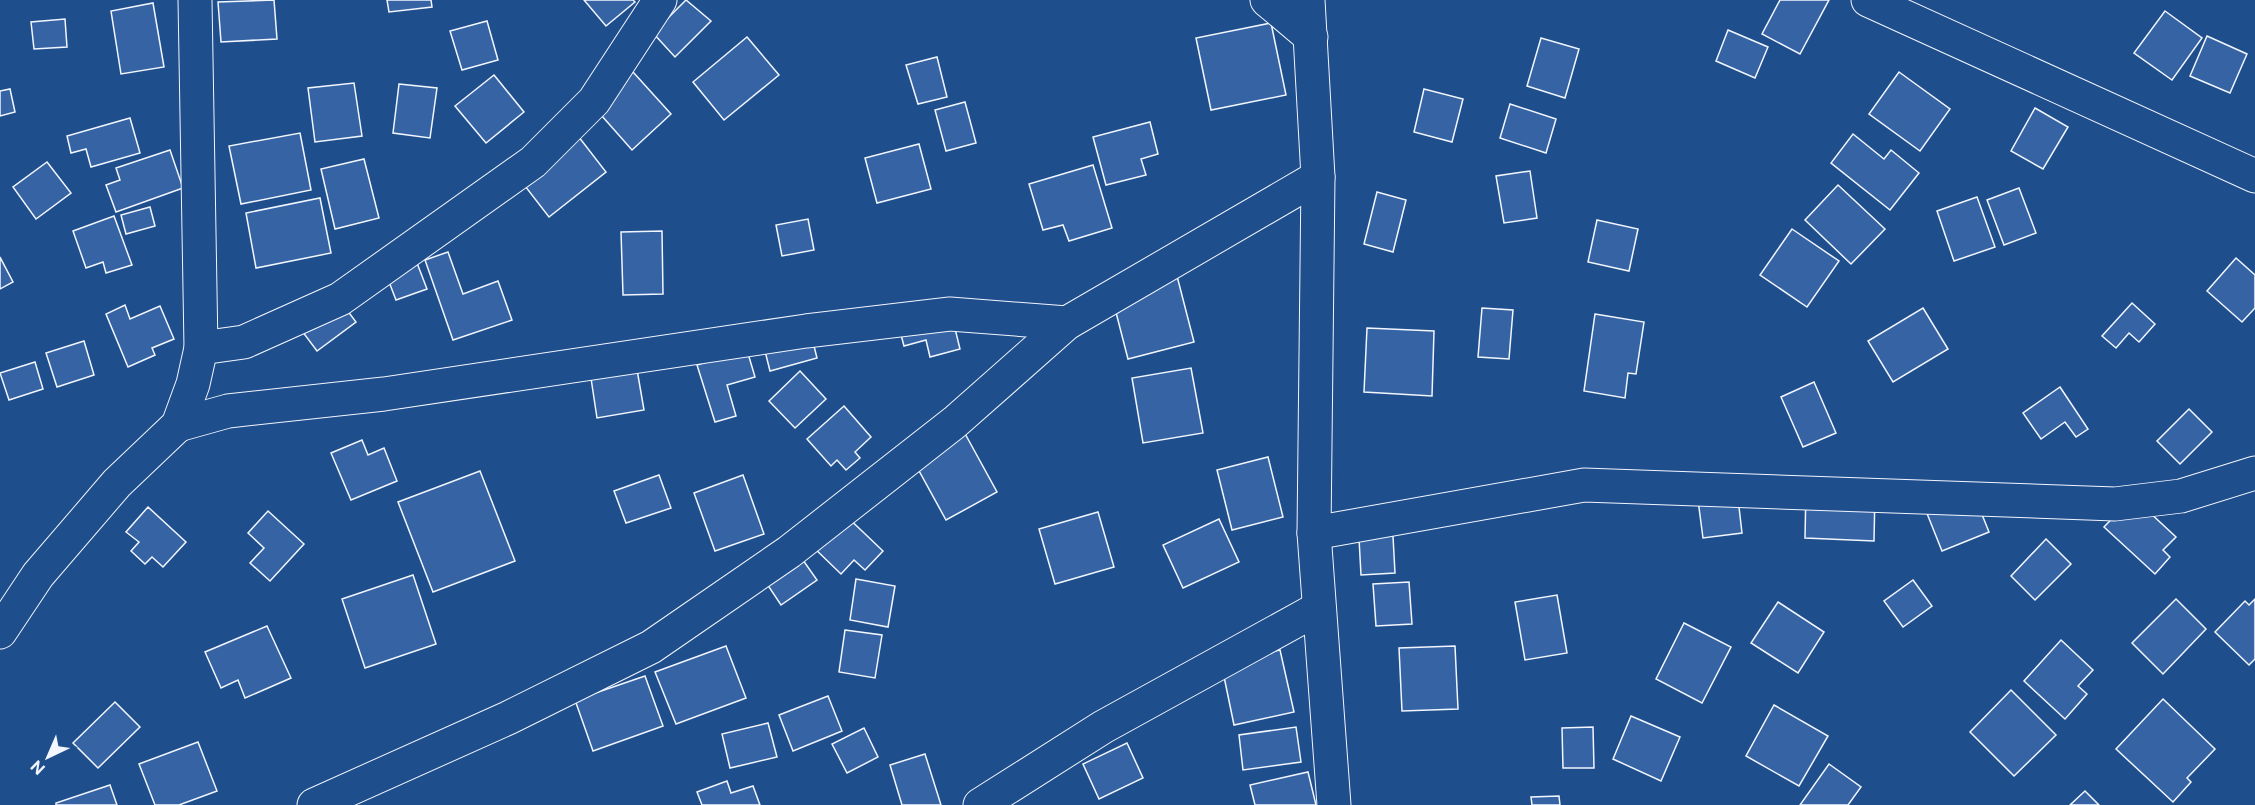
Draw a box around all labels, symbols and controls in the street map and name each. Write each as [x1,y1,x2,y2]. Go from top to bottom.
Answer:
north arrow [18,727,78,787]
text: N [27,756,49,779]

